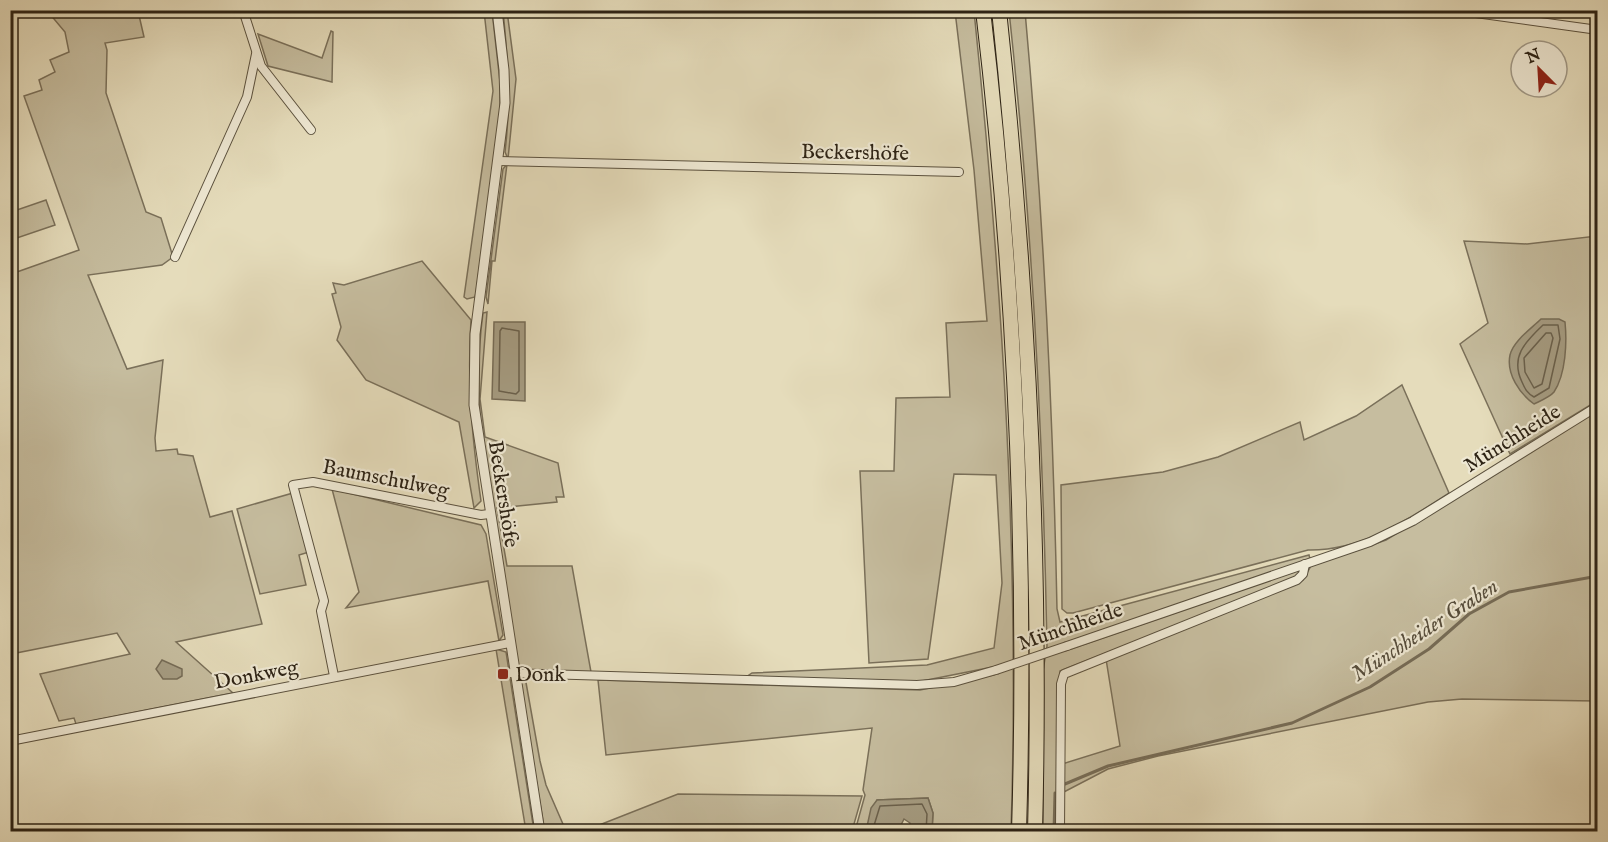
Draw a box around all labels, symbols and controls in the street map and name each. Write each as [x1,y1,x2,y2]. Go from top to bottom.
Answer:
north arrow [1509,39,1569,99]
text: N [1522,45,1544,69]
street label: Beckershöfe [801,139,910,168]
street label: Münchheide [1459,399,1566,480]
street label: Beckershöfe [481,439,524,550]
street label: Baumschulweg [320,454,452,505]
water label: Münchheider Graben [1346,573,1504,689]
street label: Münchheide [1015,597,1127,658]
street label: Donkweg [212,654,301,697]
place label: Donk [515,662,566,689]
marker: Donk [496,667,510,681]

